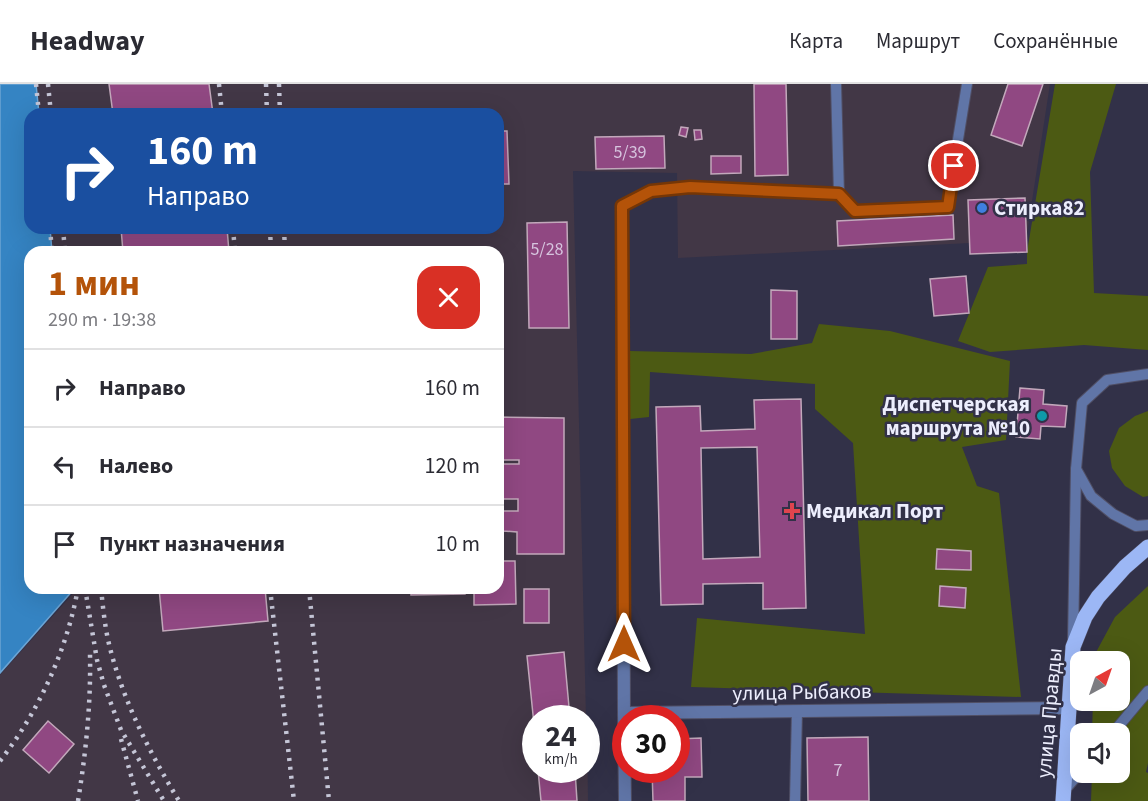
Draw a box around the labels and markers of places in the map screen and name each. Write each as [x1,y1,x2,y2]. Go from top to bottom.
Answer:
pin [928,140,979,191]
place label: Стирка82 [994,193,1085,223]
marker: Стирка82 [975,201,989,215]
place label: Диспетчерская маршрута №10 [882,389,1030,443]
marker: Диспетчерская маршрута №10 [1035,409,1049,423]
place label: Медикал Порт [806,496,943,526]
marker: Медикал Порт [783,502,801,520]

